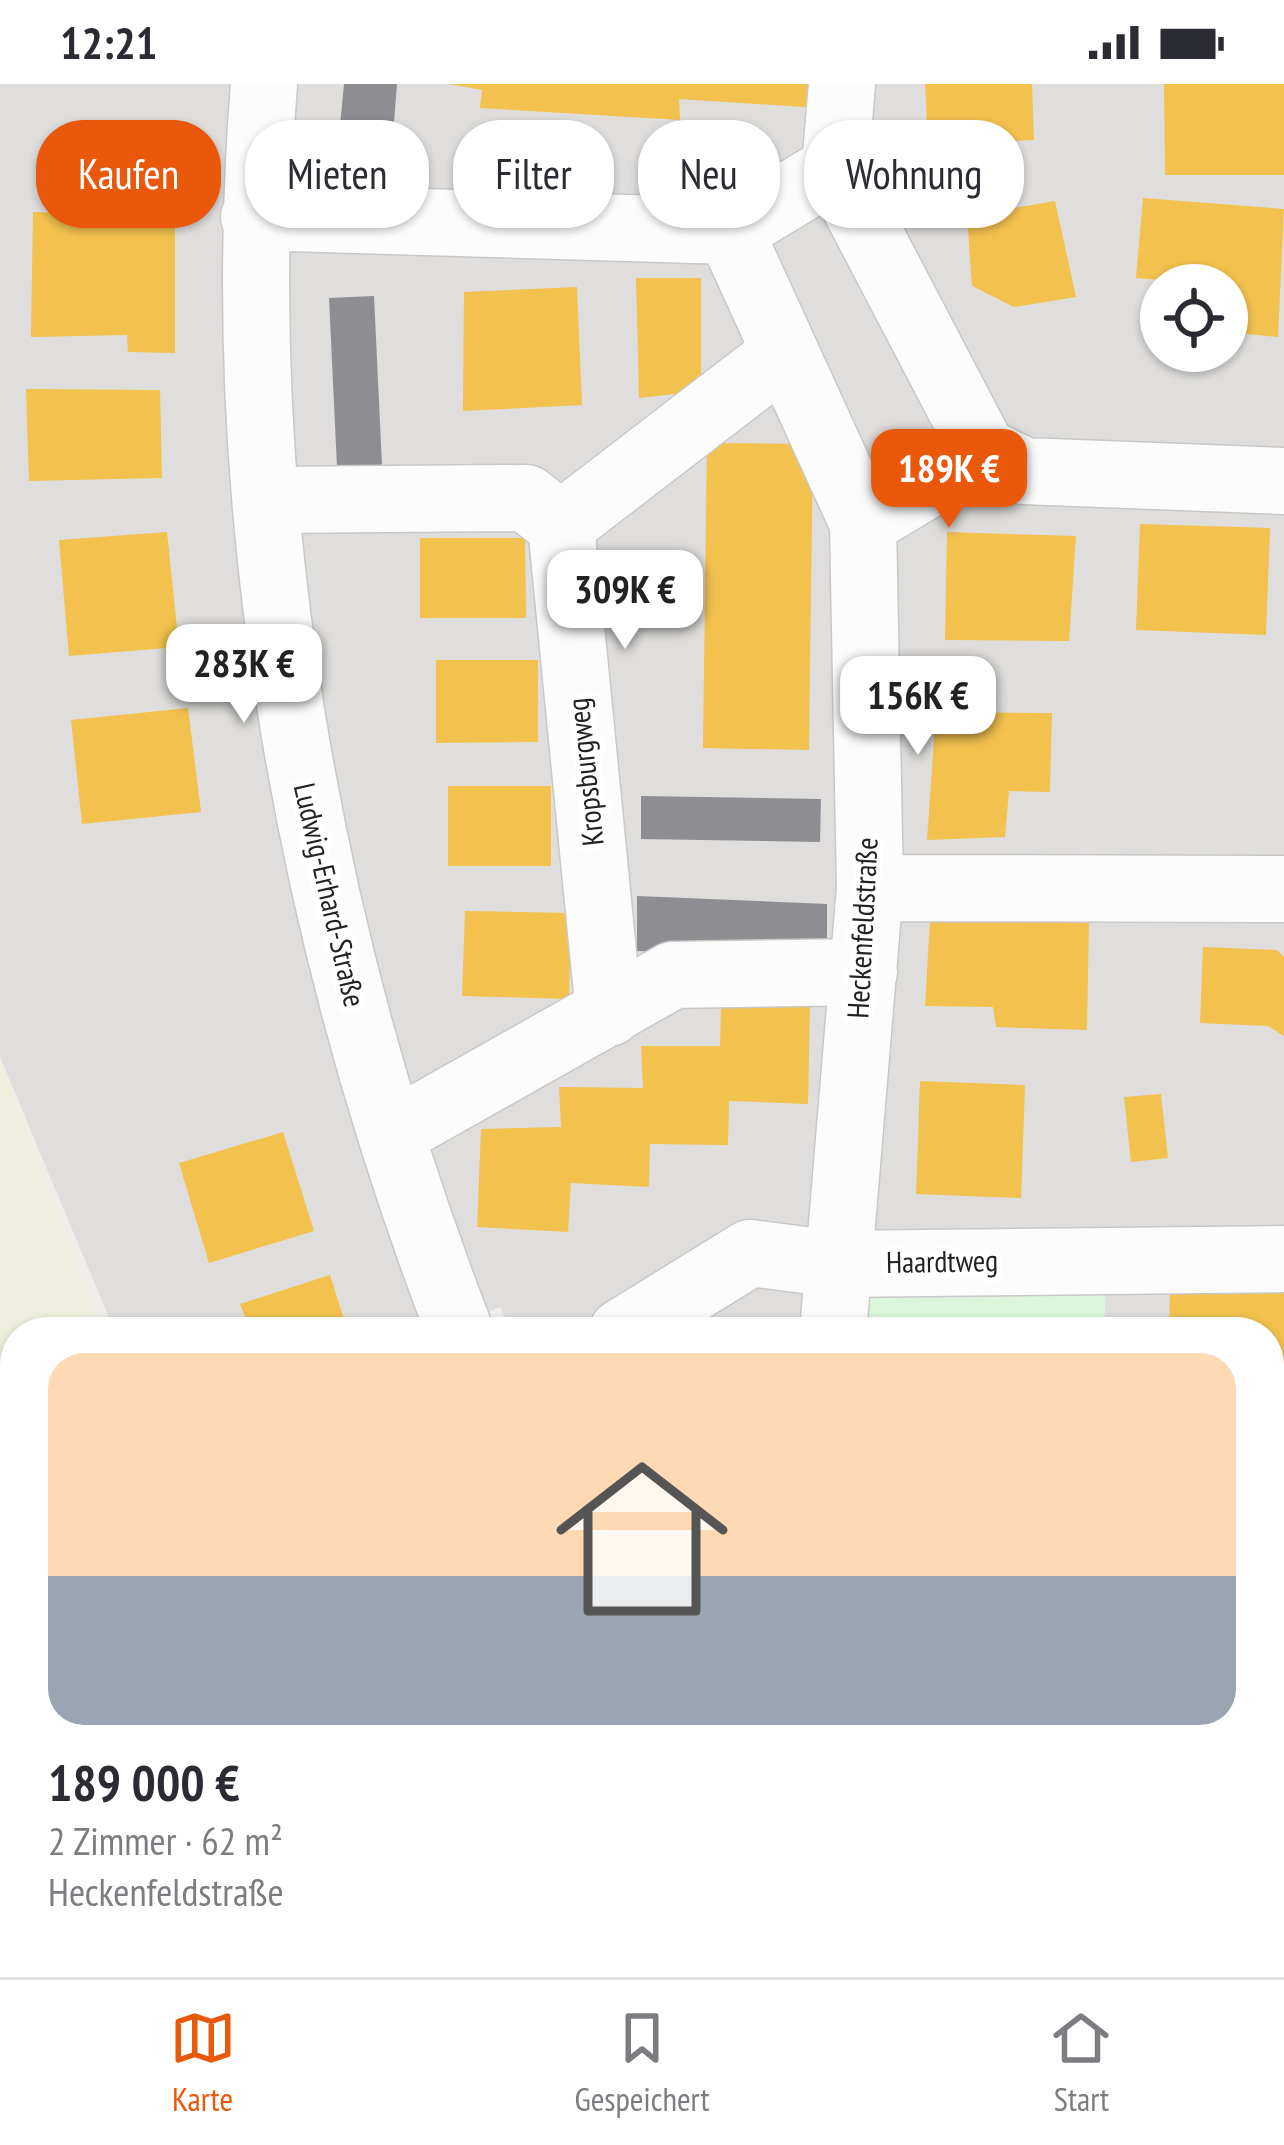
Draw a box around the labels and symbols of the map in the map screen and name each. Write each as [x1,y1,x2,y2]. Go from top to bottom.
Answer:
pin: 189K € [851,429,1047,531]
pin: 309K € [527,550,723,652]
pin: 283K € [146,624,342,726]
pin: 156K € [820,656,1016,758]
street label: Kropsburgweg [557,696,612,848]
street label: Ludwig-Erhard-Straße [286,779,375,1010]
street label: Heckenfeldstraße [837,836,886,1019]
street label: Haardtweg [886,1240,998,1281]

